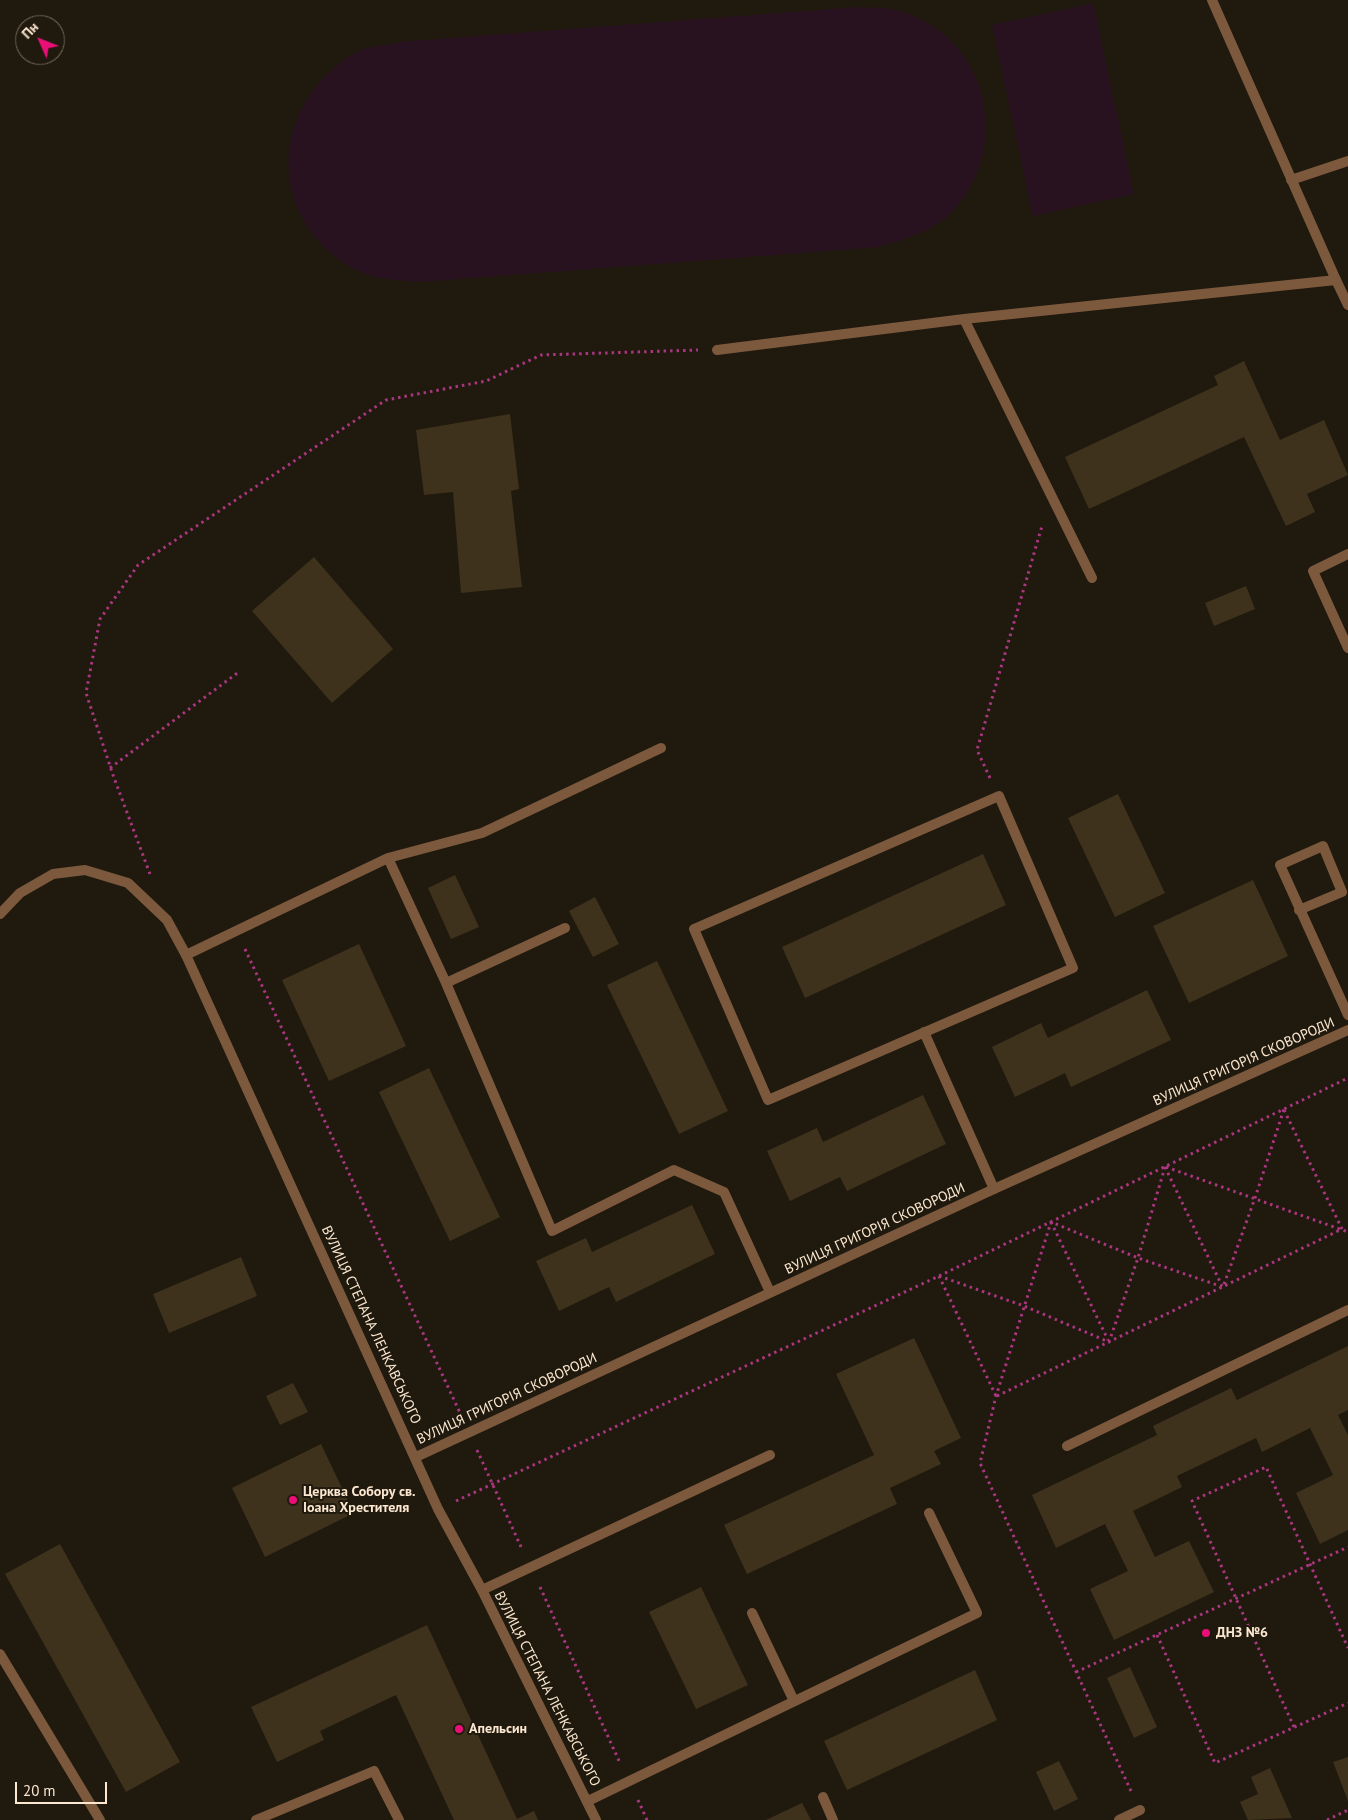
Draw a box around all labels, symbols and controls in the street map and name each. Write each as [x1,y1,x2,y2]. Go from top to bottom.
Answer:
north arrow [15,15,65,65]
text: Пн [18,18,42,42]
street label: ВУЛИЦЯ ГРИГОРІЯ СКОВОРОДИ [1151,1014,1337,1110]
street label: ВУЛИЦЯ ГРИГОРІЯ СКОВОРОДИ [782,1180,968,1278]
street label: ВУЛИЦЯ СТЕПАНА ЛЕНКАВСЬКОГО [318,1223,424,1427]
street label: ВУЛИЦЯ ГРИГОРІЯ СКОВОРОДИ [414,1350,600,1448]
place label: Церква Собору св. Іоана Хрестителя [303,1484,415,1516]
marker: Церква Собору св. Іоана Хрестителя [287,1494,299,1506]
street label: ВУЛИЦЯ СТЕПАНА ЛЕНКАВСЬКОГО [490,1589,604,1789]
place label: ДНЗ №6 [1216,1625,1268,1641]
marker: ДНЗ №6 [1200,1627,1212,1639]
place label: Апельсин [469,1721,527,1737]
marker: Апельсин [453,1723,465,1735]
scale bar [18,1772,110,1804]
text: 20 m [23,1781,56,1800]

